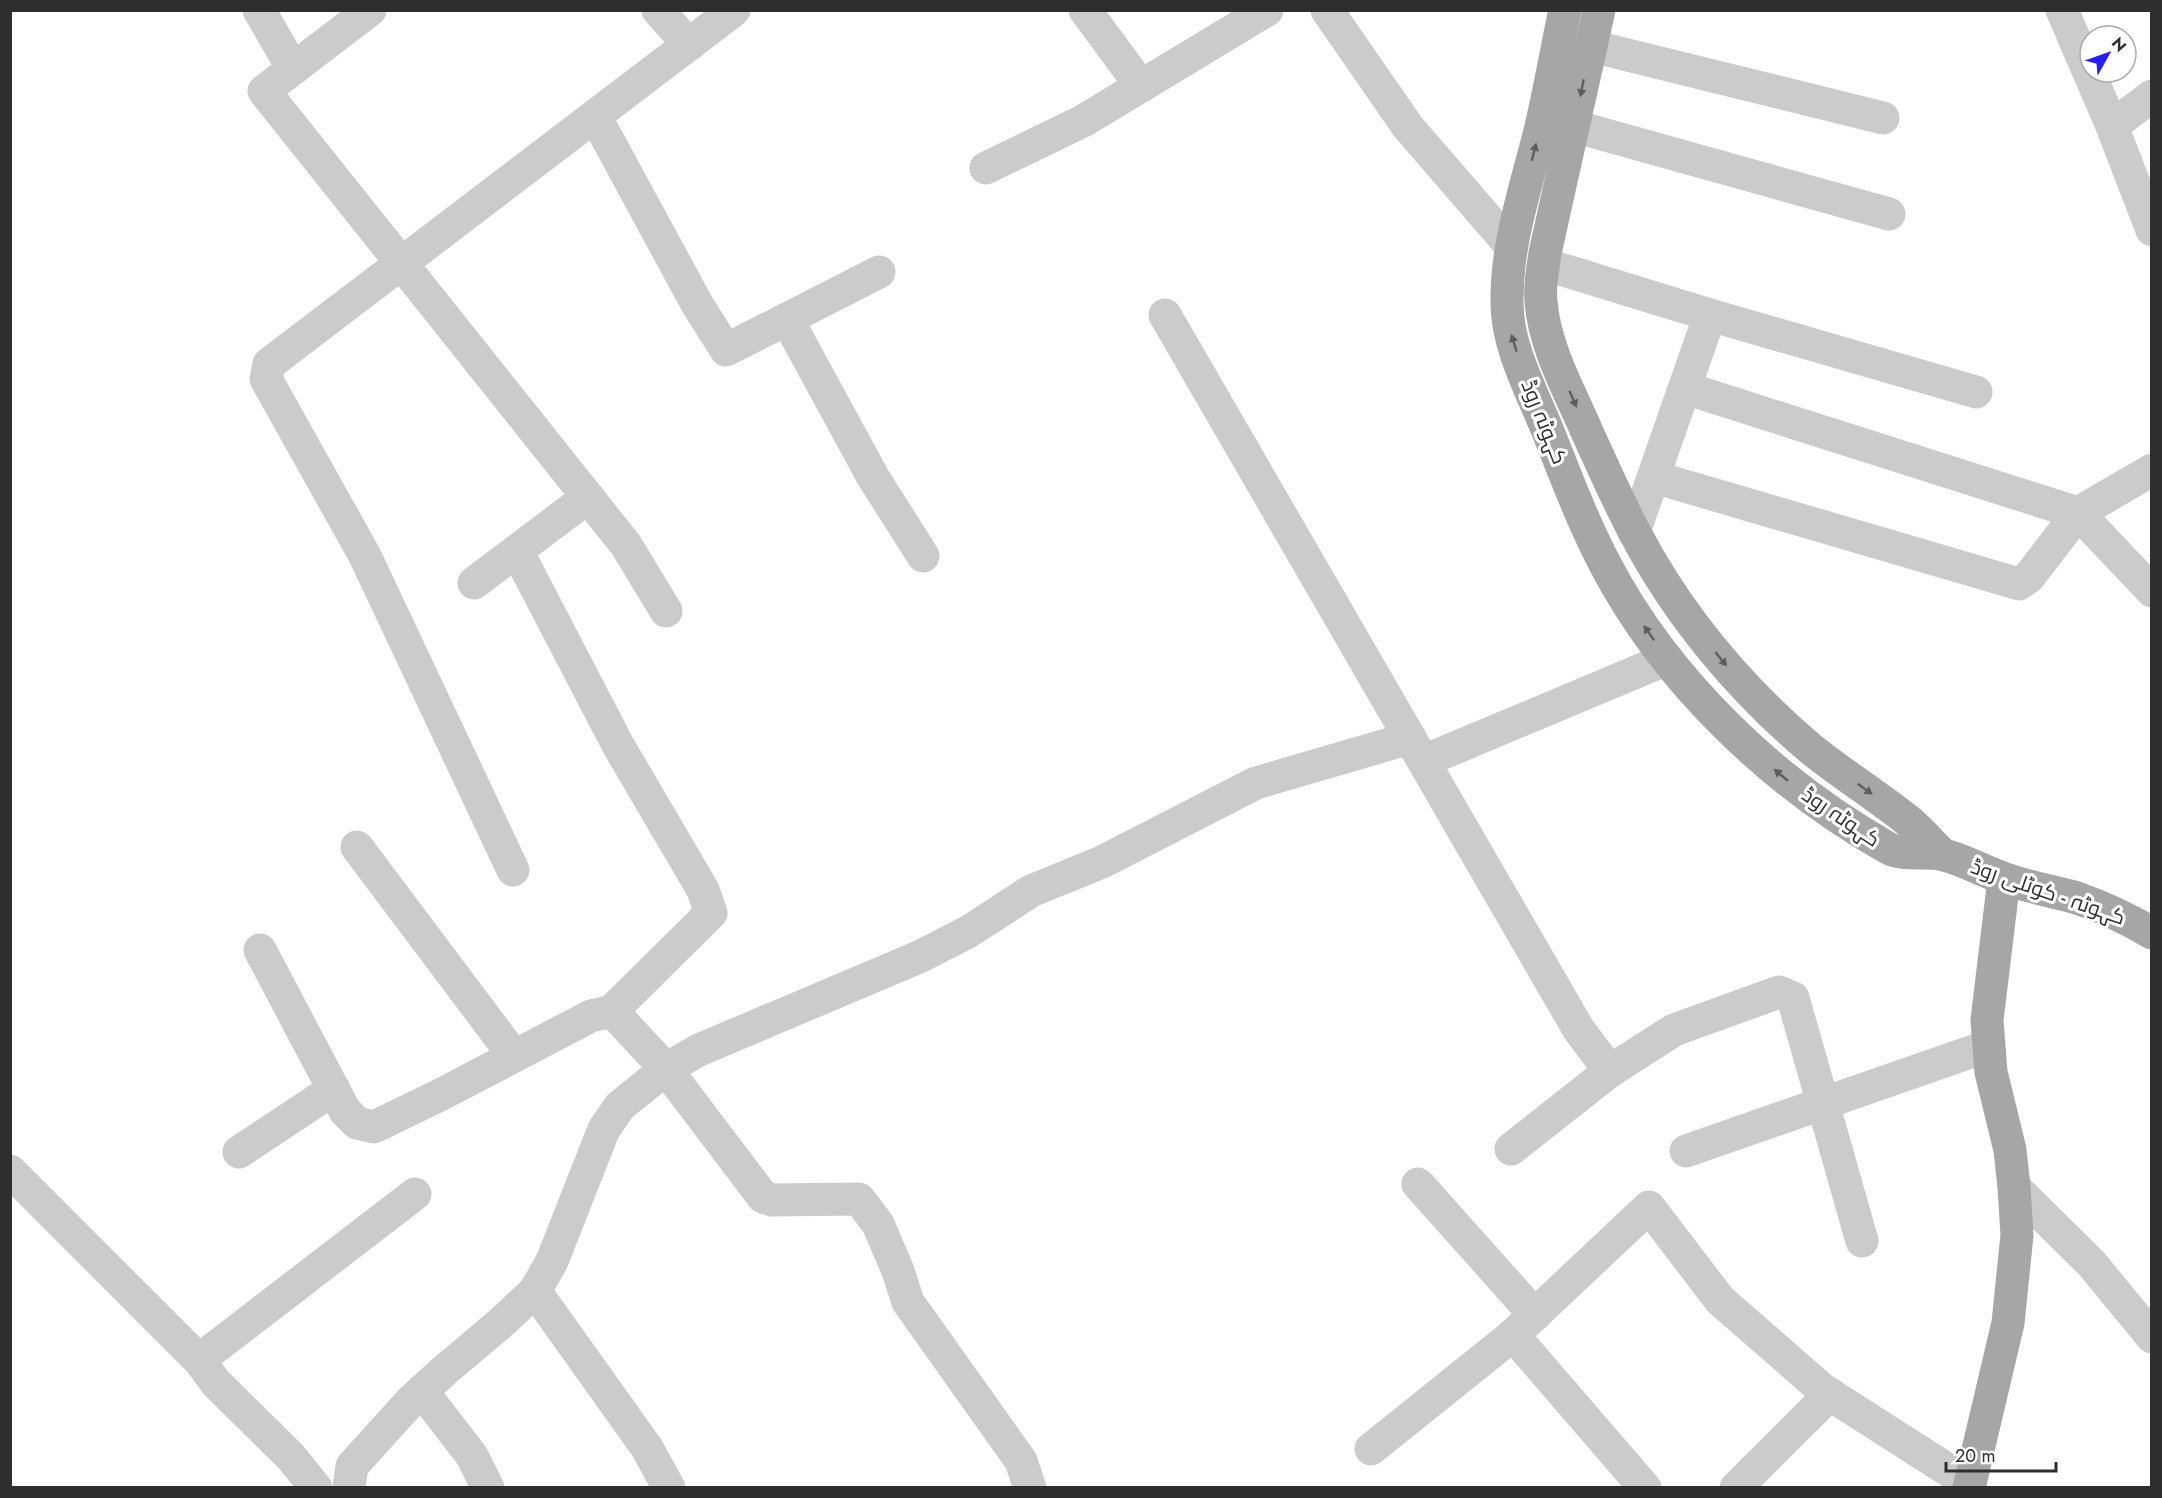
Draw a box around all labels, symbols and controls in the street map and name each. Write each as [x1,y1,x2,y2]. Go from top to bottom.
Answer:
north arrow [2078,24,2138,84]
text: N [2106,32,2132,57]
one-way arrow [1577,79,1586,98]
one-way arrow [1530,143,1540,161]
one-way arrow [1509,334,1518,352]
street label: کہوٹہ روڈ [1514,375,1574,469]
one-way arrow [1568,390,1578,408]
one-way arrow [1643,625,1655,641]
one-way arrow [1714,651,1726,666]
one-way arrow [1774,769,1789,781]
street label: کہوٹہ روڈ [1796,780,1886,854]
one-way arrow [1856,783,1872,795]
street label: کہوٹہ - کوٹلی روڈ [1967,852,2129,932]
scale bar [1946,1435,2056,1473]
text: 20 m [1955,1443,1995,1469]

